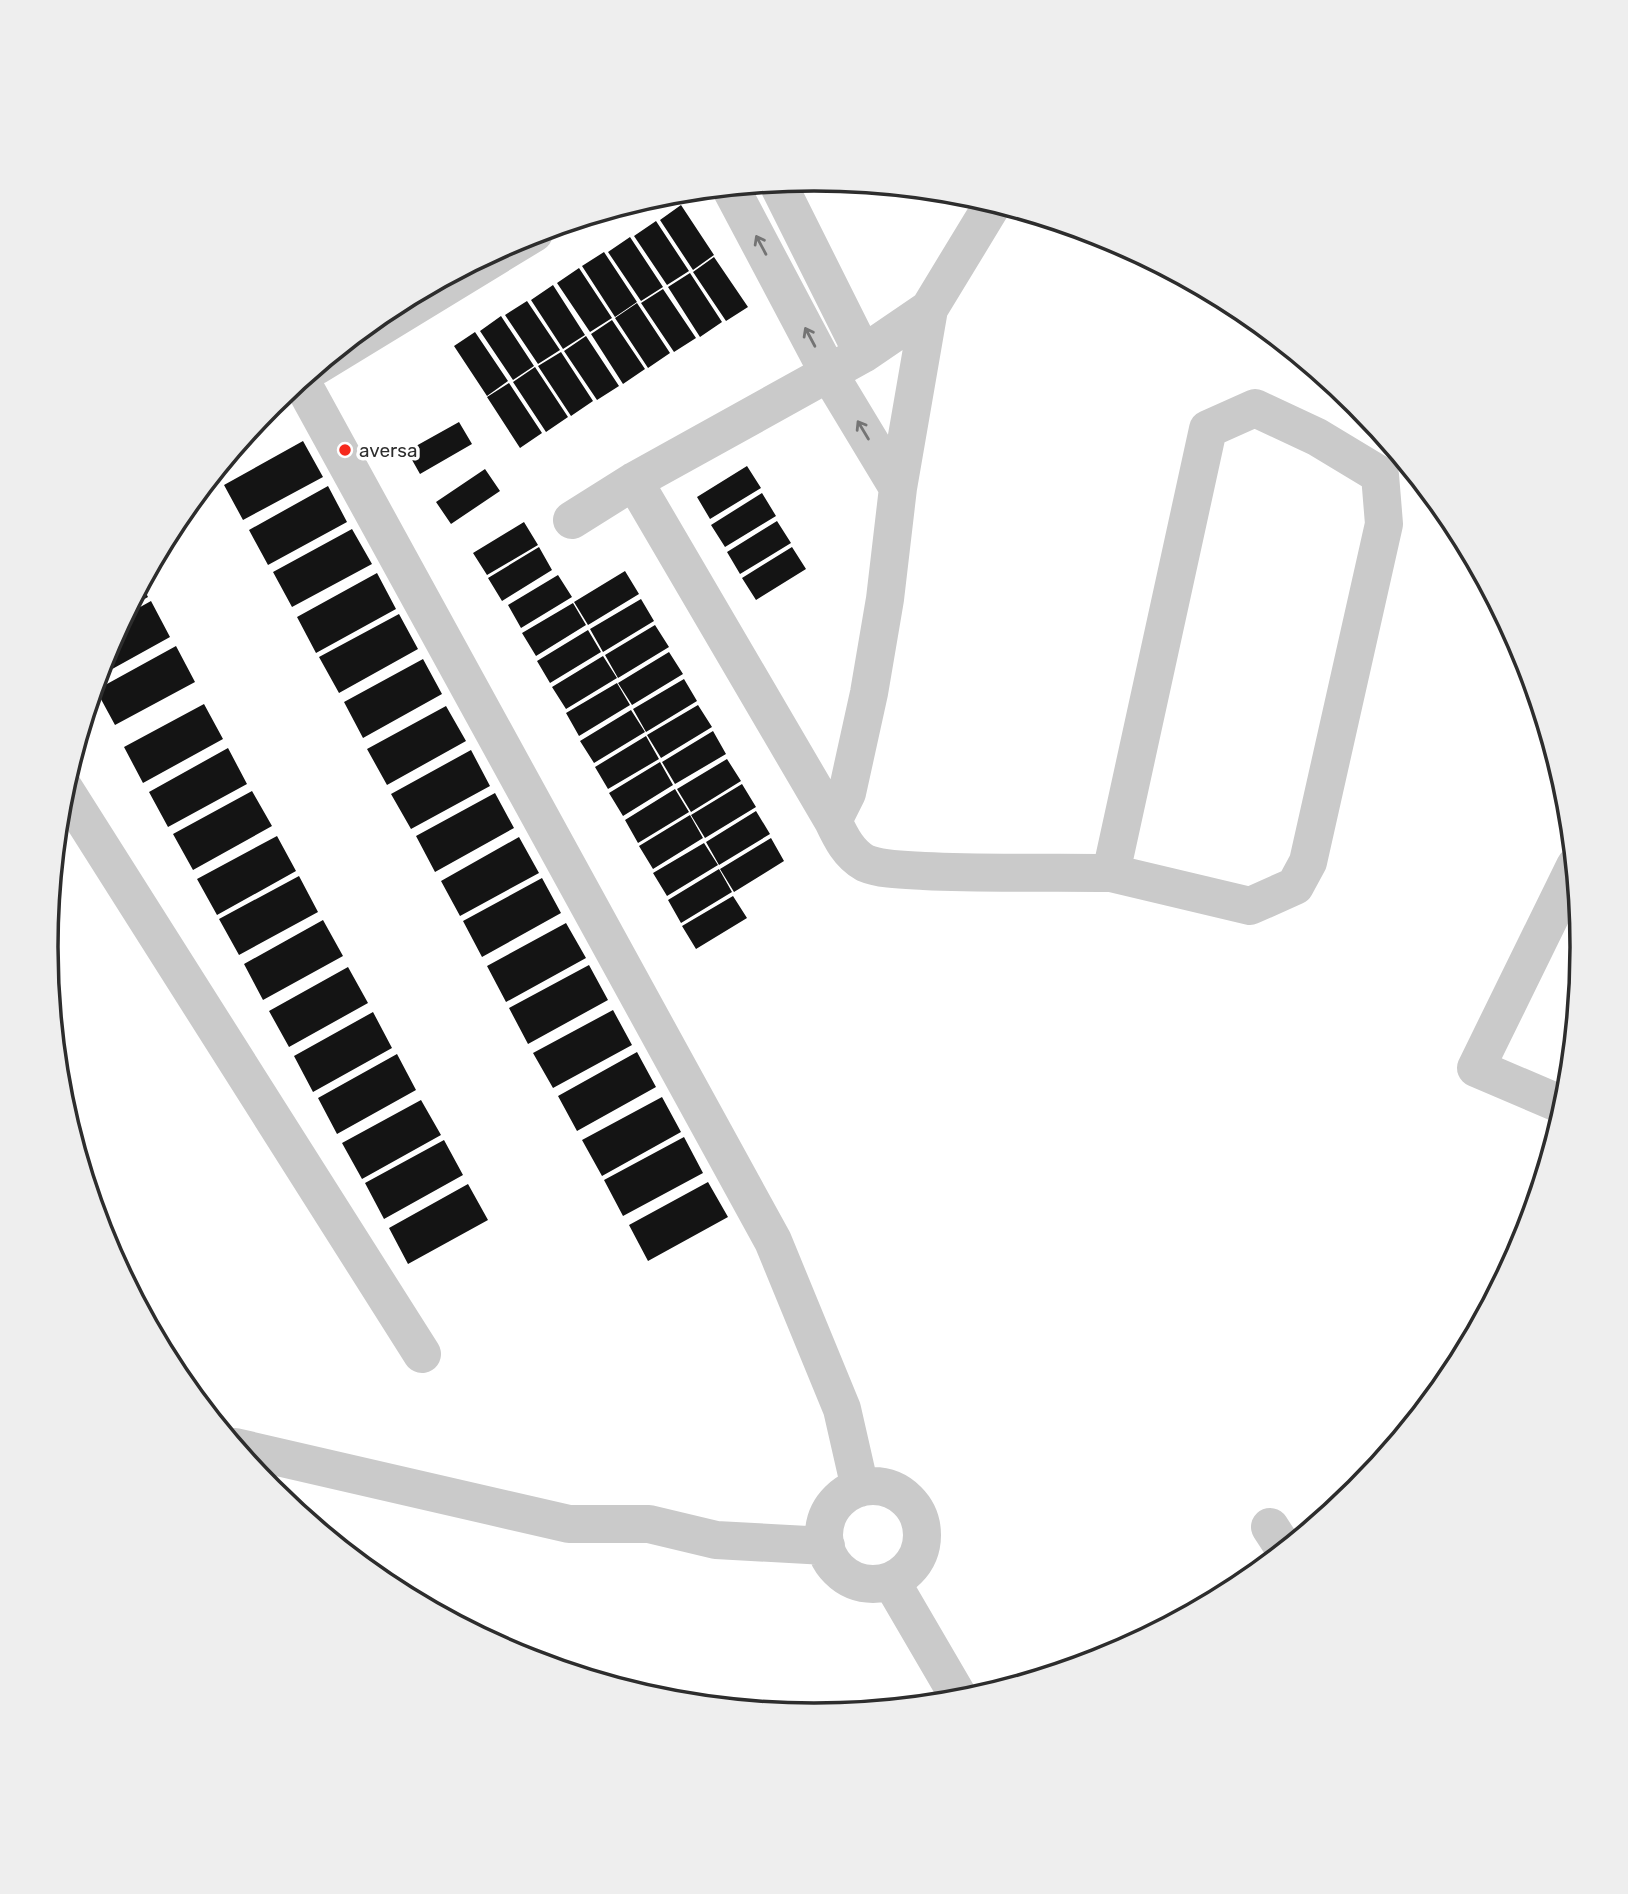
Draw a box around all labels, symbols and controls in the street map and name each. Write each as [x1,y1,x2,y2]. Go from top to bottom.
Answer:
one-way arrow [754,235,768,255]
one-way arrow [803,328,817,348]
one-way arrow [856,421,870,441]
place label: aversa [359,439,418,462]
marker: aversa [337,442,353,458]

